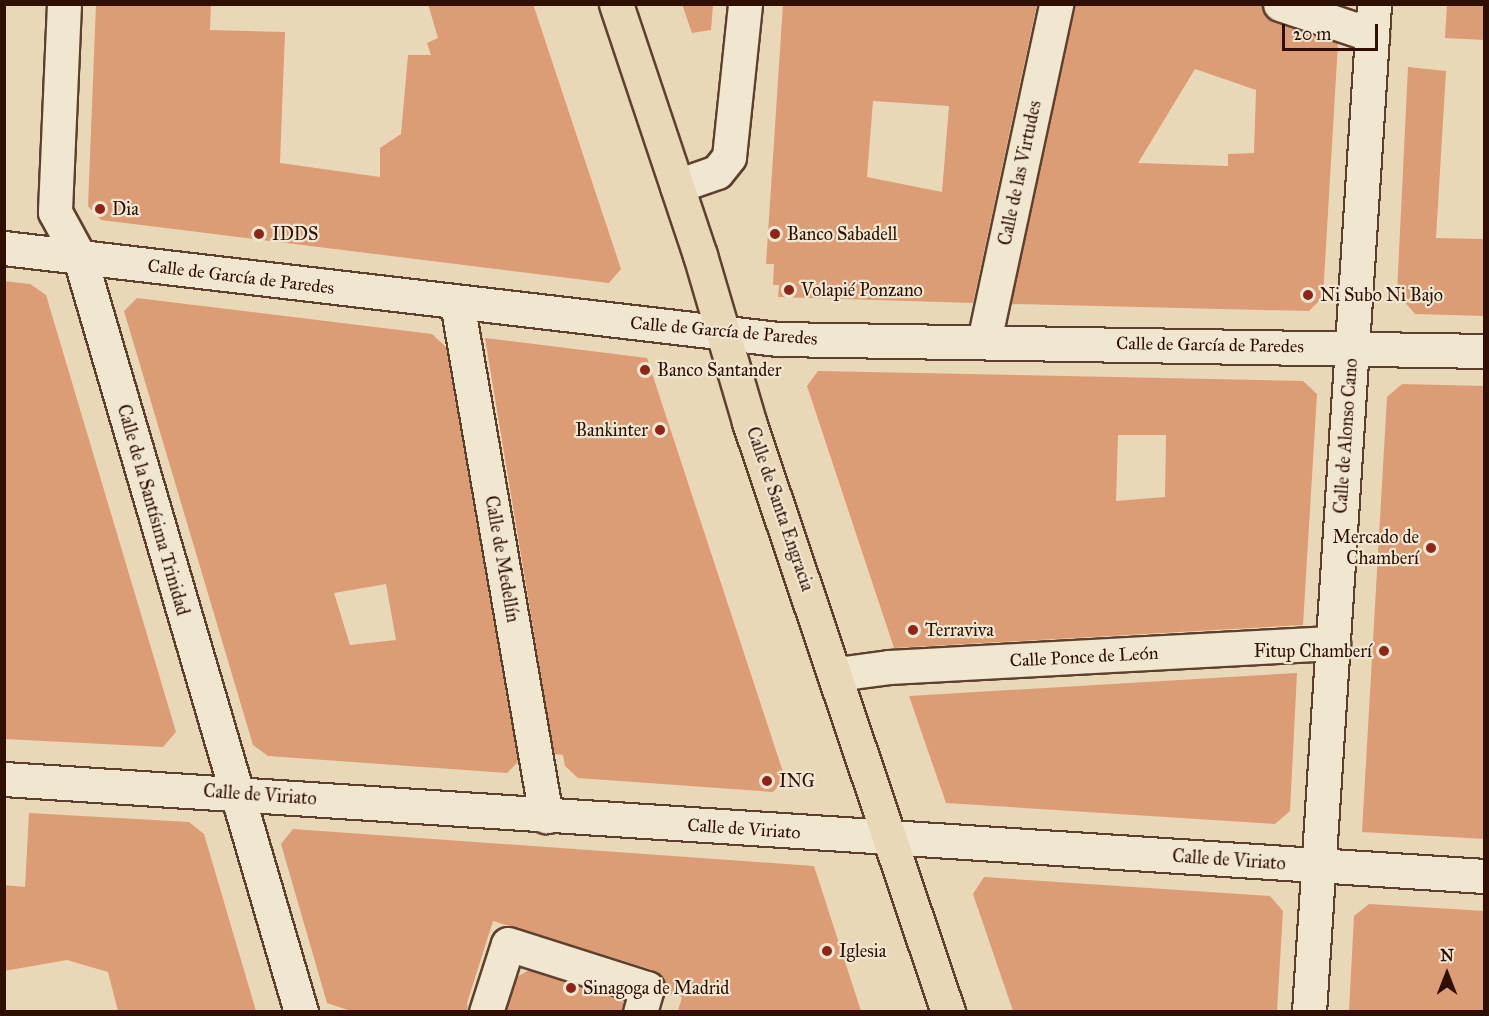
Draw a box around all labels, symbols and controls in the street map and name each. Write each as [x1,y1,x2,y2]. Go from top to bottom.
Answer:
scale bar [1285,12,1381,50]
text: 20 m [1293,23,1331,45]
street label: Calle de las Virtudes [994,99,1046,247]
place label: Dia [112,198,139,220]
marker: Dia [93,202,107,216]
place label: IDDS [272,223,318,245]
place label: Banco Sabadell [787,223,897,245]
marker: IDDS [250,225,268,243]
marker: Banco Sabadell [768,227,782,241]
street label: Calle de García de Paredes [146,255,336,299]
place label: Volapié Ponzano [801,279,923,301]
marker: Volapié Ponzano [782,283,796,297]
place label: Ni Subo Ni Bajo [1320,284,1443,306]
marker: Ni Subo Ni Bajo [1301,288,1315,302]
street label: Calle de García de Paredes [629,312,819,350]
street label: Calle de García de Paredes [1116,333,1304,357]
street label: Calle de Alonso Cano [1330,358,1362,514]
place label: Banco Santander [657,359,782,381]
marker: Banco Santander [638,363,652,377]
street label: Calle de la Santísima Trinidad [112,402,194,618]
place label: Bankinter [575,419,648,441]
marker: Bankinter [653,423,667,437]
street label: Calle de Santa Engracia [742,424,818,594]
street label: Calle de Medellín [480,494,524,624]
place label: Mercado de Chamberí [1333,527,1419,570]
marker: Mercado de Chamberí [1424,541,1438,555]
place label: Terraviva [925,619,994,641]
marker: Terraviva [906,623,920,637]
place label: Fitup Chamberí [1254,640,1372,662]
street label: Calle Ponce de León [1009,642,1159,672]
marker: Fitup Chamberí [1377,644,1391,658]
place label: ING [779,770,815,792]
marker: ING [760,774,774,788]
street label: Calle de Viriato [203,780,317,810]
street label: Calle de Viriato [687,814,801,844]
street label: Calle de Viriato [1172,845,1286,875]
place label: Iglesia [839,940,886,962]
marker: Iglesia [820,944,834,958]
north arrow [1417,944,1477,1004]
text: N [1440,946,1454,965]
place label: Sinagoga de Madrid [583,977,729,999]
marker: Sinagoga de Madrid [564,981,578,995]

